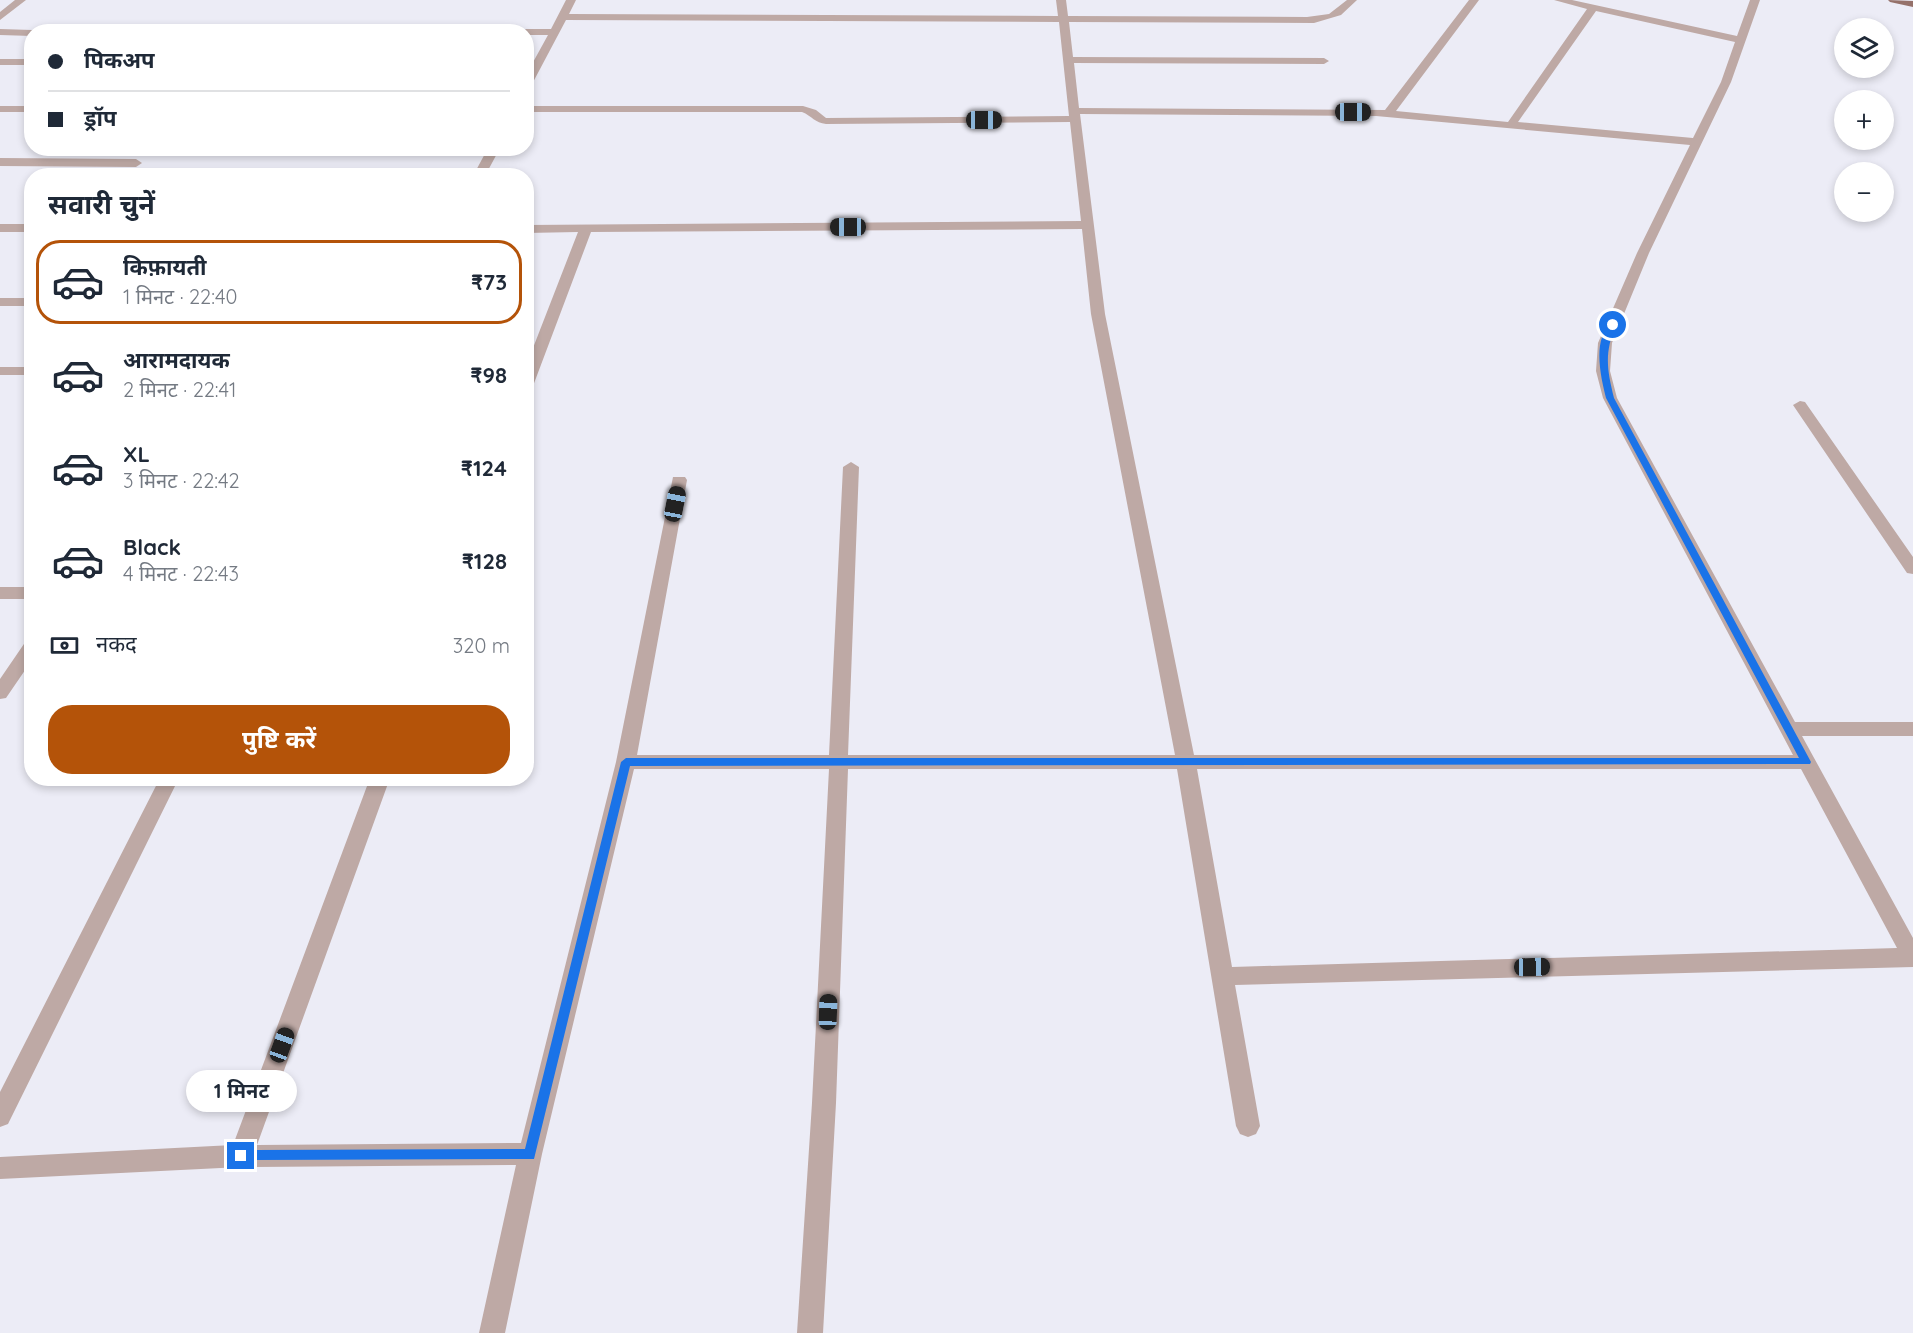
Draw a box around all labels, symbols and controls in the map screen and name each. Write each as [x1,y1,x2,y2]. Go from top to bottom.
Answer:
map controls [1834,18,1894,222]
button: layers [1834,18,1894,78]
text: पिकअप [84,46,155,74]
button: + [1834,90,1894,150]
car [1335,103,1371,121]
text: ड्रॉप [84,104,117,132]
car [966,111,1002,129]
button: − [1834,162,1894,222]
text: सवारी चुनें [48,187,155,221]
car [830,218,866,236]
text: किफ़ायती [123,253,207,281]
icon: car [51,255,105,309]
text: ₹73 [471,268,507,296]
text: 1 मिनट · 22:40 [123,284,237,309]
route start [1599,311,1626,338]
text: आरामदायक [123,346,230,374]
icon: car [51,348,105,402]
text: ₹98 [470,361,507,389]
text: 2 मिनट · 22:41 [123,377,236,402]
text: XL [123,440,150,468]
icon: car [51,441,105,495]
text: ₹124 [461,454,507,482]
text: 3 मिनट · 22:42 [123,468,240,493]
car [663,485,687,523]
text: Black [123,533,181,561]
icon: car [51,534,105,588]
text: ₹128 [462,547,507,575]
text: 4 मिनट · 22:43 [123,561,239,586]
icon: cash [48,629,81,662]
text: नकद [96,630,137,658]
text: 320 m [453,633,510,658]
button: पुष्टि करें [48,705,510,774]
car [1514,958,1550,976]
car [818,994,838,1030]
car [267,1025,297,1065]
callout: 1 मिनट [186,1069,296,1111]
text: 1 मिनट [214,1078,269,1103]
route end [227,1142,254,1169]

